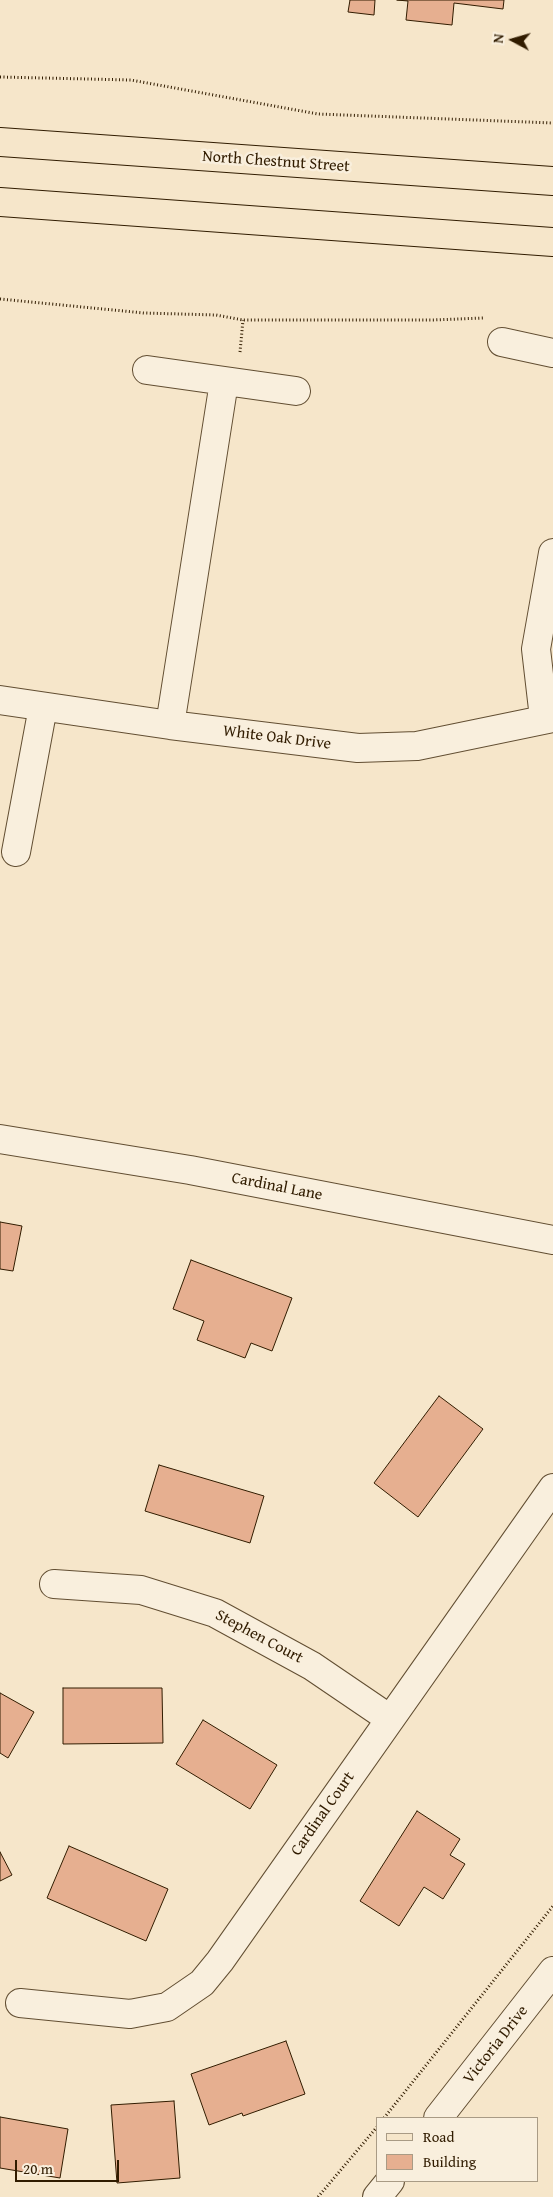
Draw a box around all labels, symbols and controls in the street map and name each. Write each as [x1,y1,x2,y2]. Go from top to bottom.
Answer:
north arrow [488,15,538,65]
text: N [488,33,509,44]
street label: North Chestnut Street [202,147,350,177]
street label: White Oak Drive [222,722,332,754]
street label: Cardinal Lane [230,1169,324,1205]
street label: Stephen Court [212,1606,306,1668]
street label: Cardinal Court [287,1768,359,1860]
street label: Victoria Drive [460,2002,532,2088]
legend [376,2117,538,2182]
text: Road [423,2126,454,2147]
scale bar [18,2150,121,2182]
text: Building [423,2151,476,2172]
text: 20 m [23,2158,53,2179]

